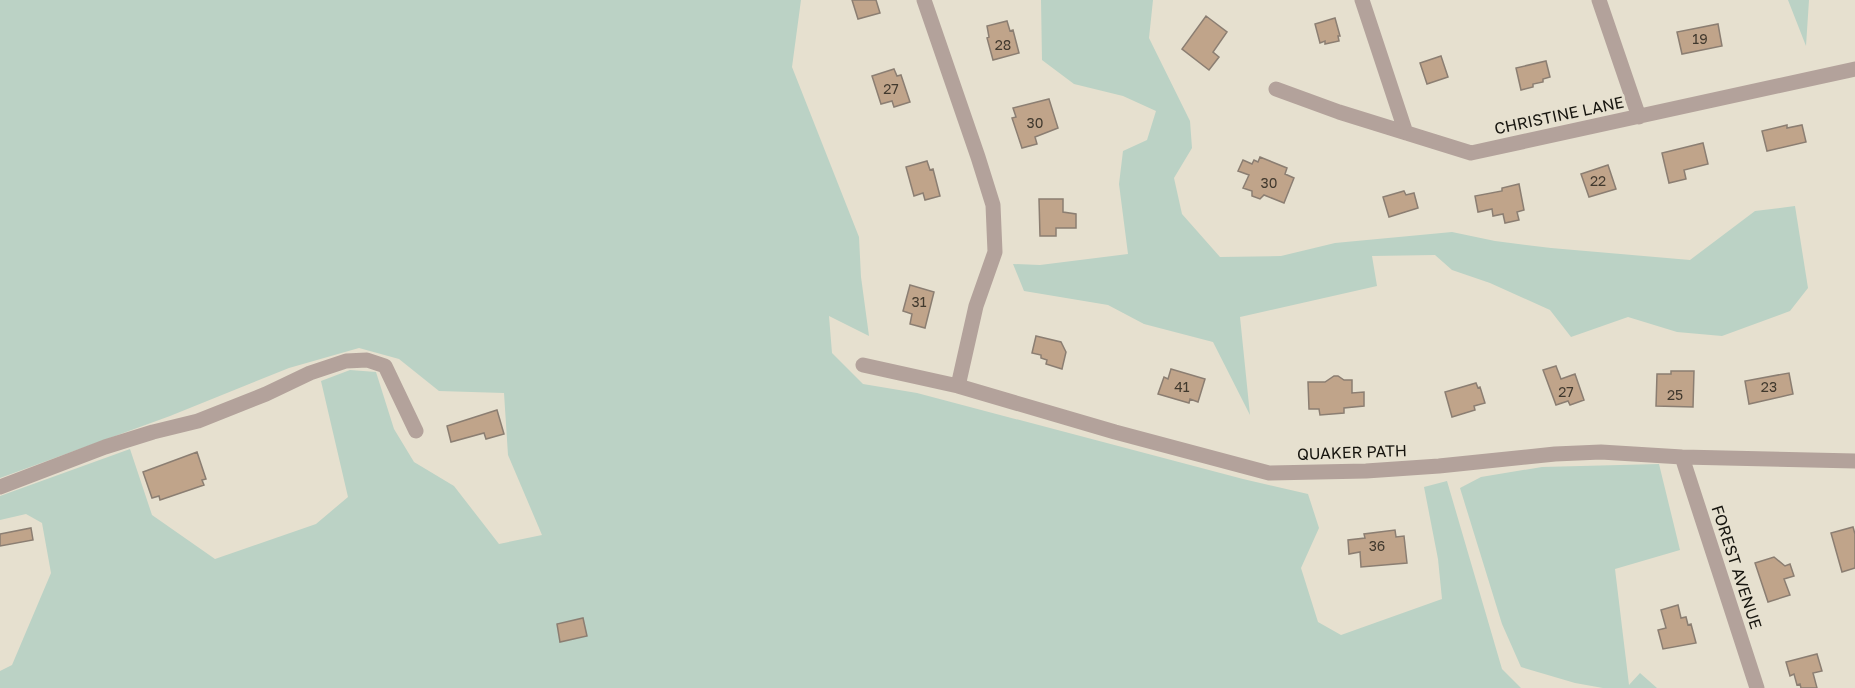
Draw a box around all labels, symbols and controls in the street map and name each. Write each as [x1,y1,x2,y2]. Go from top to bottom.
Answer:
house number: 19 [1692,30,1708,47]
house number: 28 [995,36,1011,53]
house number: 27 [883,80,899,97]
street label: CHRISTINE LANE [1492,91,1626,139]
house number: 30 [1027,114,1043,131]
house number: 22 [1590,172,1606,189]
house number: 30 [1261,174,1277,191]
house number: 31 [912,293,927,310]
house number: 41 [1174,378,1190,395]
house number: 23 [1761,378,1777,395]
house number: 27 [1558,383,1574,400]
house number: 25 [1667,386,1683,403]
street label: QUAKER PATH [1297,440,1407,464]
street label: FOREST AVENUE [1708,502,1766,632]
house number: 36 [1369,537,1385,554]

